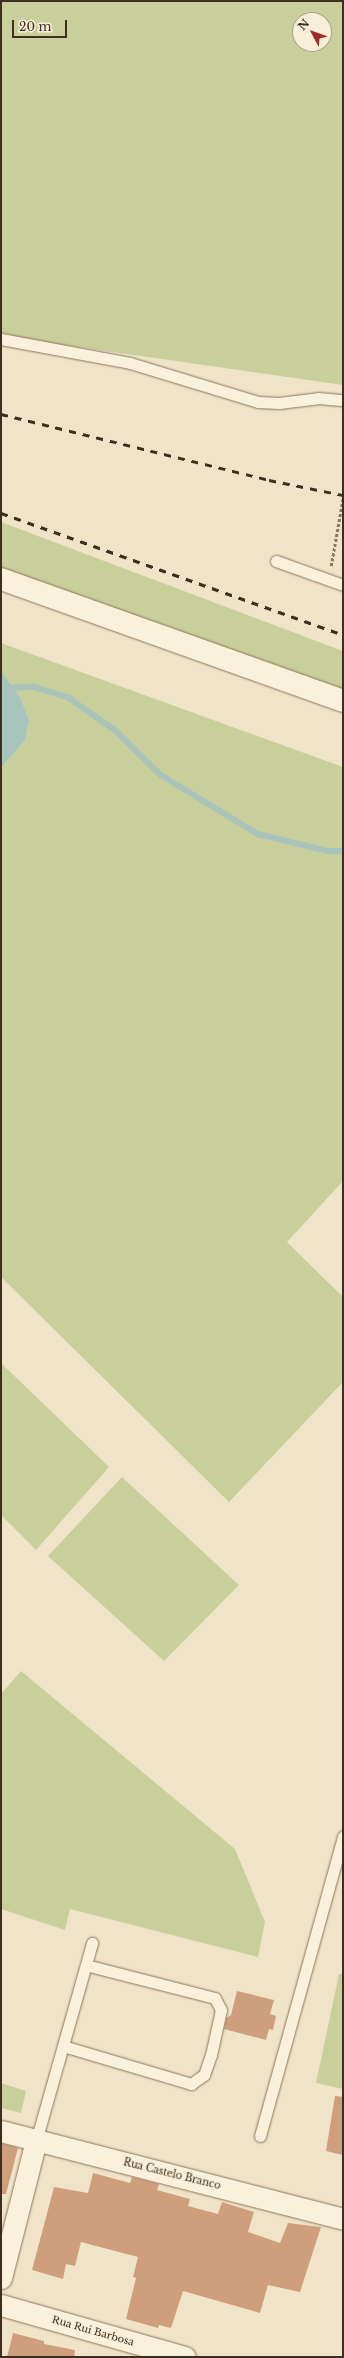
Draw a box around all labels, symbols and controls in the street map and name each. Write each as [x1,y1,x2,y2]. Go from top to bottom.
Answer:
scale bar [14,12,69,38]
north arrow [292,12,332,52]
text: N [295,16,312,33]
text: 20 m [19,19,51,34]
street label: Rua Castelo Branco [122,2156,222,2192]
street label: Rua Rui Barbosa [50,2314,136,2348]

